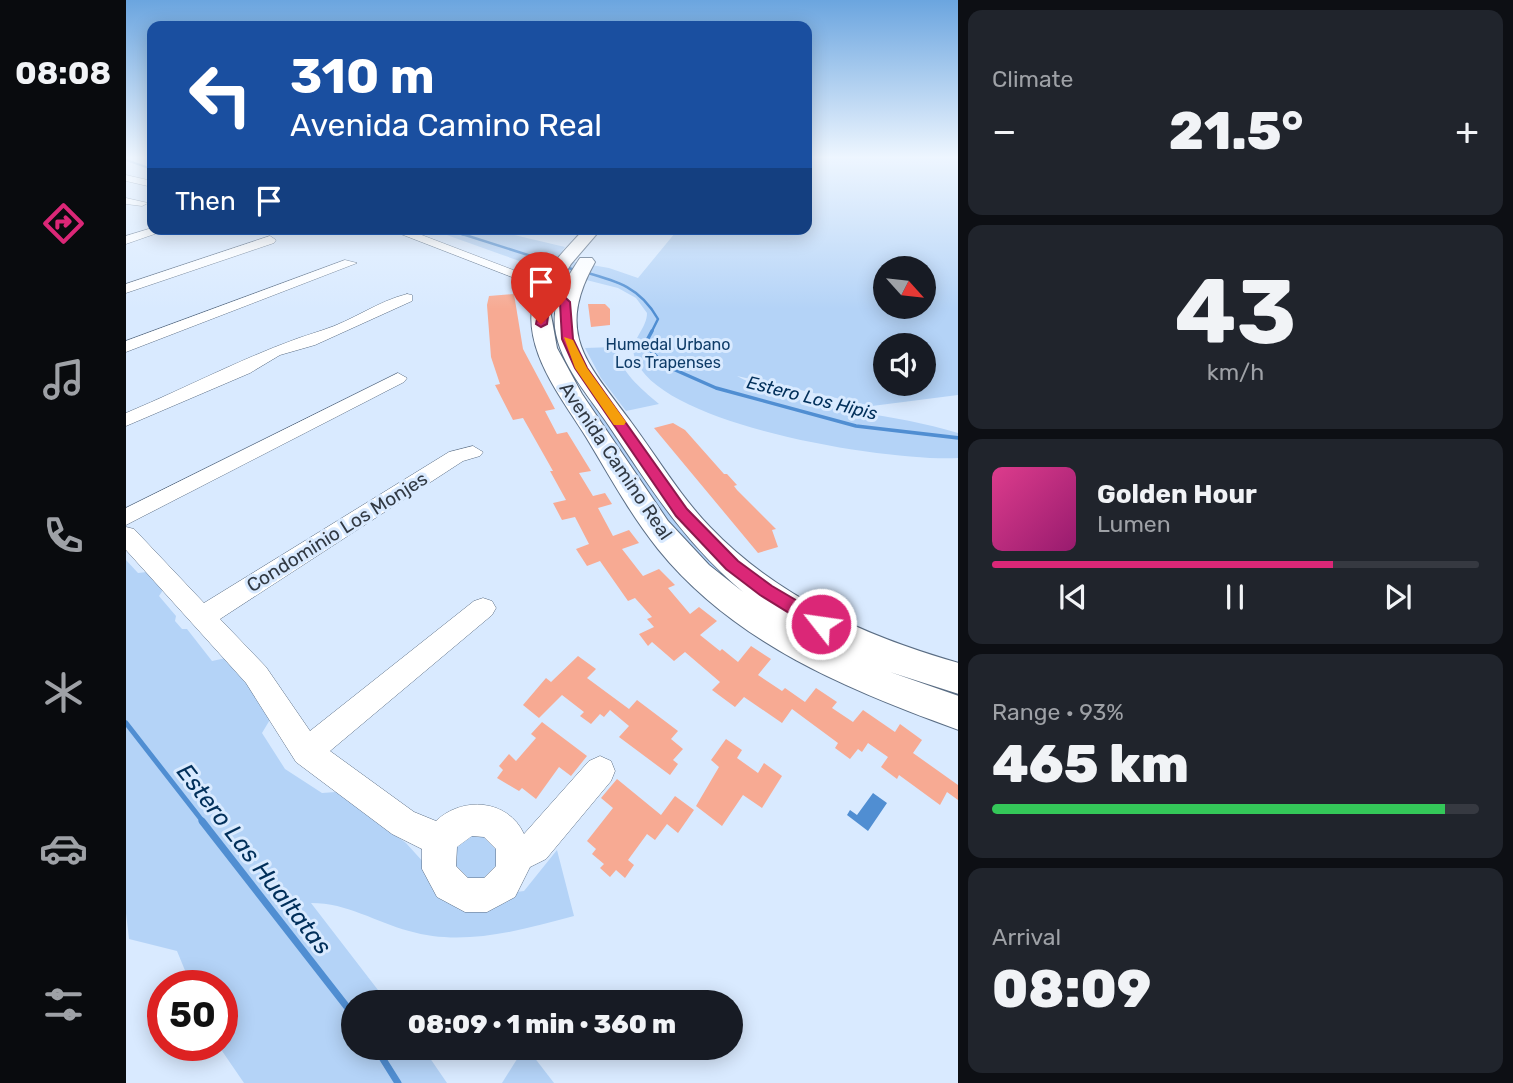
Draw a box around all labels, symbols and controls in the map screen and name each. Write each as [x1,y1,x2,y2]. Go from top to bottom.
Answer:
text: 310 m [290,47,435,105]
icon: left [175,49,266,140]
text: 08:08 [15,54,111,92]
text: Climate [992,65,1073,93]
text: 21.5° [1169,100,1303,162]
text: Avenida Camino Real [290,106,602,144]
text: − [992,108,1017,154]
text: + [1455,108,1479,154]
icon: arrive [250,182,288,220]
text: Then [175,186,236,217]
icon: directions [39,199,88,248]
pin [511,252,571,324]
north arrow [873,256,936,318]
map controls [873,256,936,396]
text: 43 [1174,258,1297,366]
icon: arrive [522,263,560,301]
button: sound [873,333,936,396]
park label: Humedal Urbano Los Trapenses [606,335,730,372]
icon: music [39,355,88,404]
text: km/h [1207,358,1264,386]
water label: Estero Los Hipis [744,371,880,425]
street label: Avenida Camino Real [555,378,677,544]
street label: Condominio Los Monjes [242,467,432,597]
text: Golden Hour [1097,479,1257,510]
text: Lumen [1097,510,1171,538]
icon: phone [39,511,88,560]
icon: previous [1054,578,1092,616]
icon: pause [1216,578,1254,616]
icon: next [1379,578,1417,616]
position arrow [784,587,858,661]
icon: climate [39,668,88,717]
text: Range · 93% [992,698,1124,726]
text: 465 km [992,733,1189,795]
water label: Estero Las Hualtatas [171,758,337,960]
icon: car [39,824,88,873]
text: Arrival [992,923,1061,951]
text: 08:09 [992,958,1151,1020]
speed limit sign: 50 [147,970,238,1061]
icon: filters [39,980,88,1029]
text: 08:09 · 1 min · 360 m [408,1009,676,1040]

